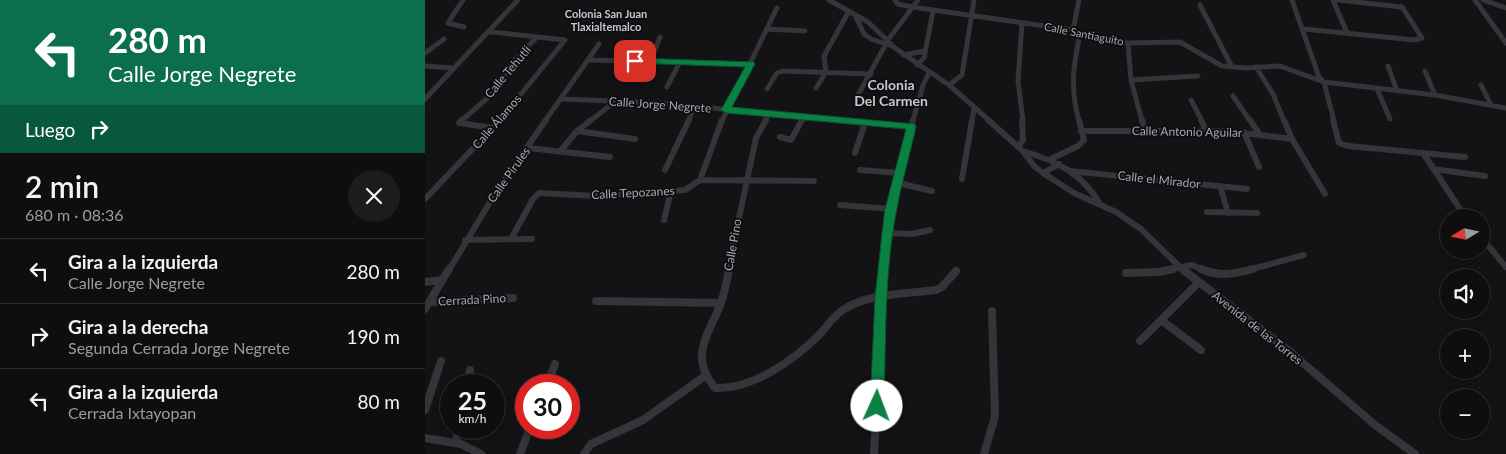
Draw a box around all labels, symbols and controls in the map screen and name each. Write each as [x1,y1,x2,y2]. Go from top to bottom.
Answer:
district label: Colonia San Juan Tlaxialtemalco [565,7,647,33]
text: 280 m [108,18,207,60]
street label: Calle Santiaguito [1043,19,1125,48]
icon: left [25,20,90,85]
pin [614,40,656,82]
street label: Calle Tehutli [481,42,534,101]
icon: arrive [621,47,649,75]
text: Calle Jorge Negrete [108,60,296,87]
district label: Colonia Del Carmen [854,76,928,109]
street label: Calle Álamos [469,91,524,152]
street label: Calle Jorge Negrete [608,93,712,116]
icon: right [85,115,113,143]
text: Luego [25,118,75,141]
street label: Calle Antonio Aguilar [1132,123,1243,140]
street label: Calle Pirules [484,144,533,205]
text: 2 min [25,168,99,204]
street label: Calle el Mirador [1117,168,1202,191]
button: close [348,170,400,222]
street label: Calle Tepozanes [591,183,675,202]
text: 680 m · 08:36 [25,205,124,224]
north arrow [1440,209,1490,259]
map controls [1440,209,1490,439]
street label: Calle Pino [721,218,744,272]
text: Gira a la izquierda [68,250,218,273]
icon: left [25,257,53,285]
text: 280 m [346,260,400,283]
button: sound [1440,269,1490,319]
text: Calle Jorge Negrete [68,273,205,292]
street label: Avenida de las Torres [1209,288,1306,368]
street label: Cerrada Pino [438,290,507,309]
text: Gira a la derecha [68,315,208,338]
icon: right [25,322,53,350]
text: 190 m [346,325,400,348]
button: + [1440,329,1490,379]
text: Segunda Cerrada Jorge Negrete [68,338,290,357]
speed limit sign: 30 [515,374,580,439]
position arrow [850,379,902,431]
text: Gira a la izquierda [68,380,218,403]
text: 25 [458,385,487,415]
icon: left [25,387,53,415]
button: − [1440,389,1490,439]
text: 80 m [357,390,400,413]
text: Cerrada Ixtayopan [68,403,196,422]
text: km/h [458,411,487,426]

